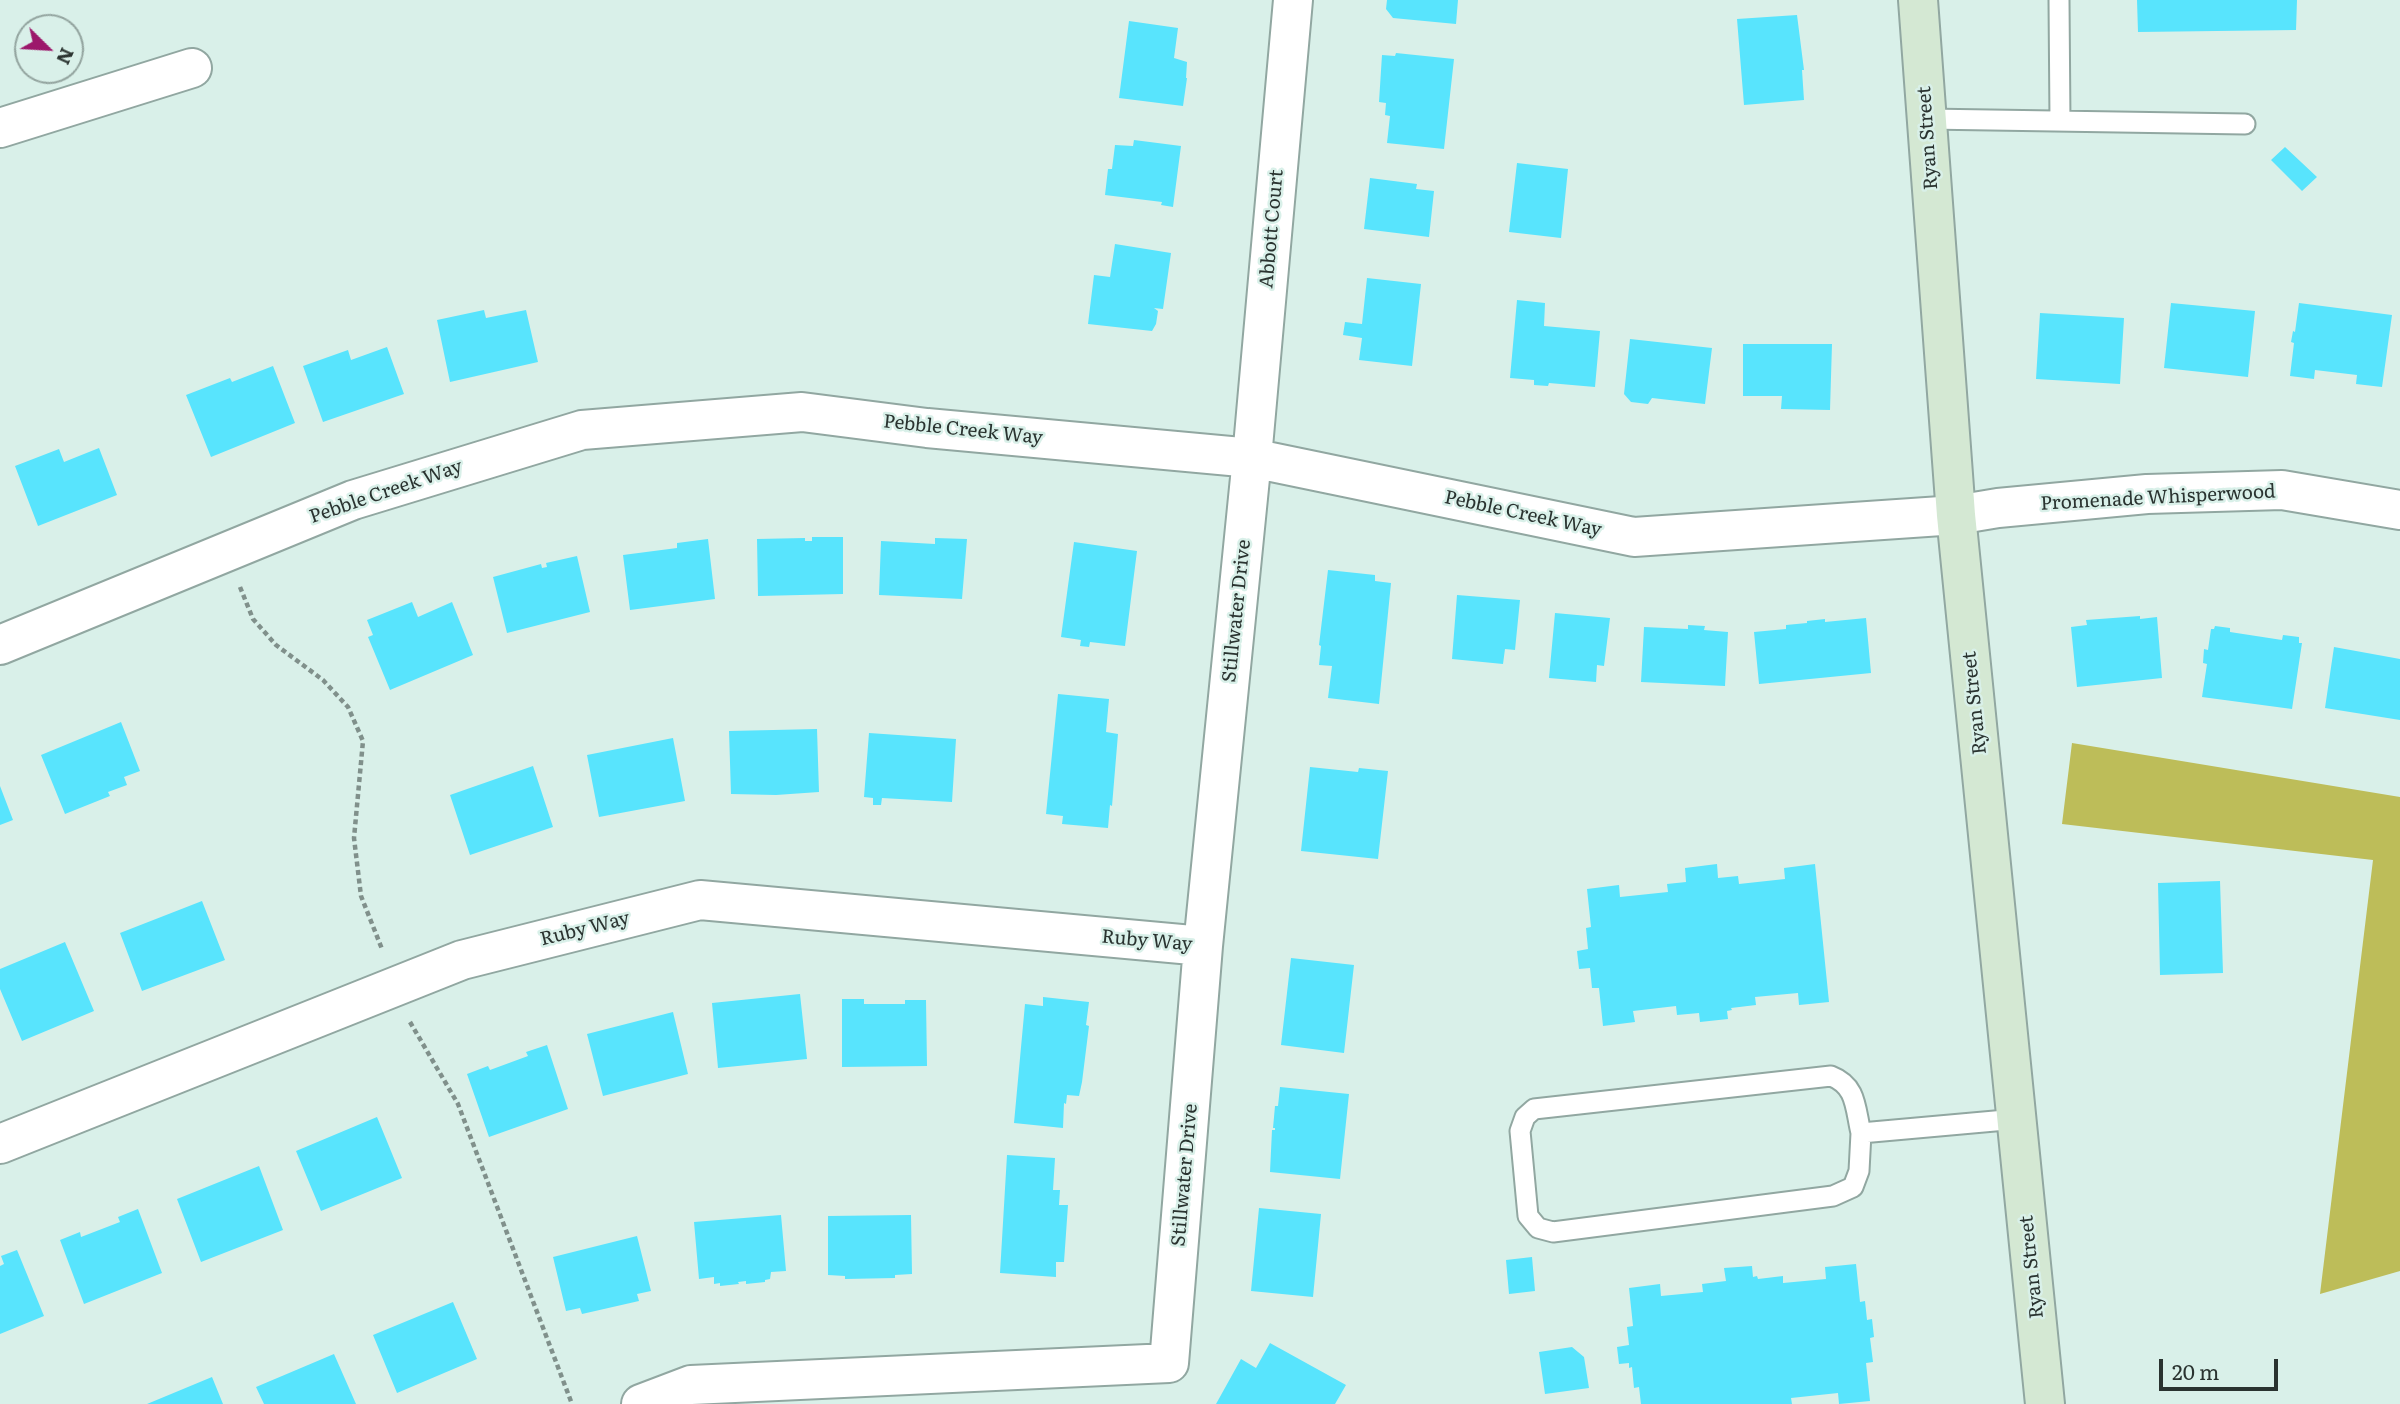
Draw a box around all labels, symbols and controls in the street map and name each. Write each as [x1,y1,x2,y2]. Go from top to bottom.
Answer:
north arrow [14,14,84,84]
text: N [50,44,82,70]
street label: Ryan Street [1913,85,1943,191]
street label: Abbott Court [1255,169,1289,289]
street label: Pebble Creek Way [882,410,1044,450]
street label: Pebble Creek Way [307,455,465,529]
street label: Promenade Whisperwood [2040,480,2276,516]
street label: Pebble Creek Way [1442,486,1604,542]
street label: Stillwater Drive [1218,539,1256,683]
street label: Ryan Street [1958,650,1992,756]
street label: Ruby Way [538,907,632,951]
street label: Ruby Way [1101,926,1193,956]
street label: Stillwater Drive [1167,1103,1203,1247]
street label: Ryan Street [2015,1214,2049,1320]
scale bar [2162,1344,2281,1388]
text: 20 m [2172,1355,2219,1386]

